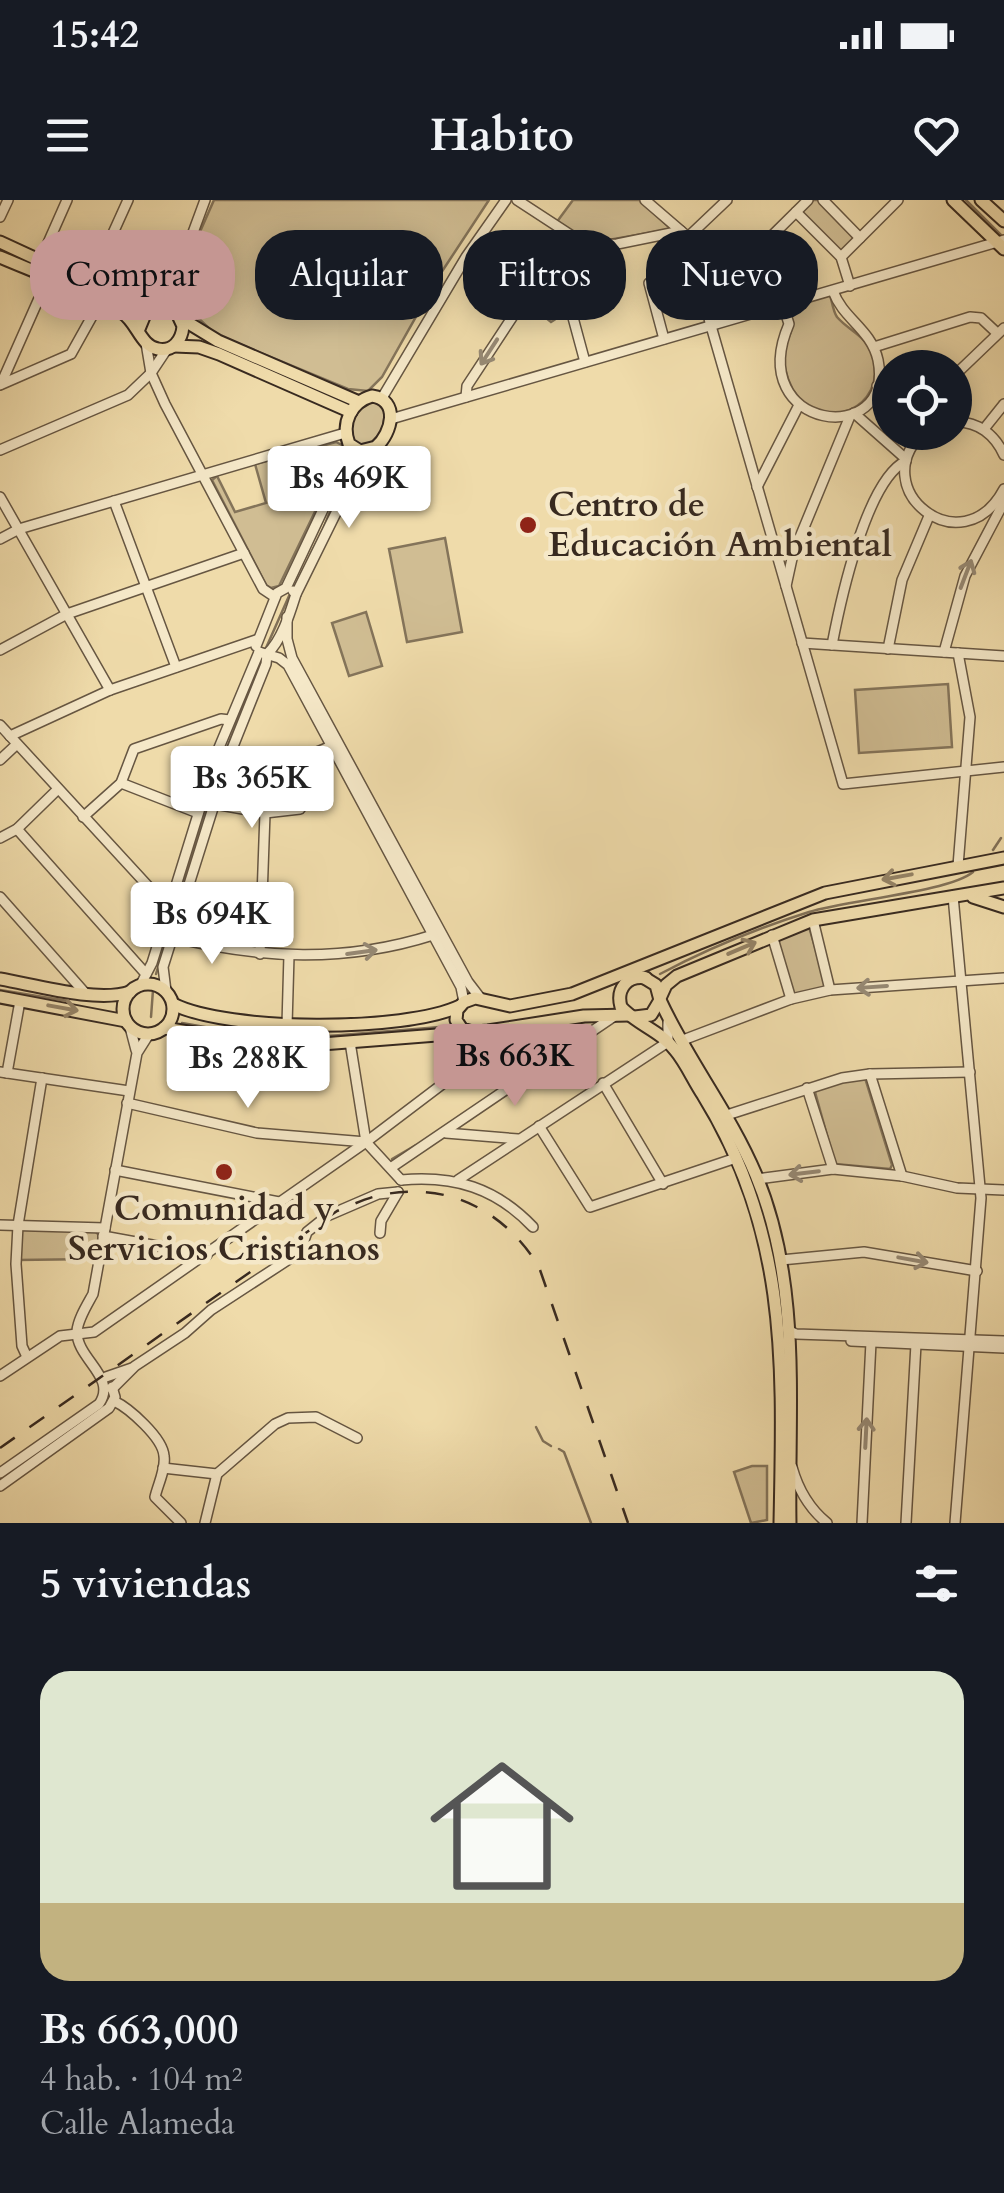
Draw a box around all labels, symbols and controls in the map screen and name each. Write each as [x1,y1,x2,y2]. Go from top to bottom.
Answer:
text: 15:42 [50,9,139,61]
text: Habito [430,105,574,166]
icon: menu [40,108,95,163]
icon: heart [909,108,964,163]
chip: Comprar [30,230,235,320]
chip: Alquilar [255,230,443,320]
chip: Filtros [463,230,626,320]
chip: Nuevo [646,230,818,320]
one-way arrow [478,338,499,366]
map controls [872,350,972,450]
button: locate [872,350,972,450]
pin: Bs 469K [257,446,441,531]
text: Bs 469K [290,456,408,500]
place label: Centro de Educación Ambiental [548,481,892,569]
marker: Centro de Educación Ambiental [517,514,539,536]
one-way arrow [959,559,977,589]
pin: Bs 365K [160,746,344,831]
text: Bs 365K [193,756,311,800]
one-way arrow [881,868,914,887]
pin: Bs 694K [120,882,304,967]
text: Bs 694K [153,892,271,936]
one-way arrow [726,938,757,956]
one-way arrow [345,943,378,961]
one-way arrow [856,978,888,997]
one-way arrow [47,999,79,1018]
pin: Bs 663K [423,1024,607,1109]
pin: Bs 288K [156,1026,340,1111]
text: Bs 663K [456,1034,574,1078]
text: Bs 288K [189,1036,307,1080]
marker: Comunidad y Servicios Cristianos [213,1161,235,1183]
one-way arrow [788,1164,820,1183]
place label: Comunidad y Servicios Cristianos [68,1185,380,1273]
one-way arrow [896,1251,929,1270]
one-way arrow [857,1417,876,1449]
text: 5 viviendas [40,1555,251,1612]
icon: filters [909,1556,964,1611]
icon: home [412,1736,592,1916]
text: Bs 663,000 [40,2001,239,2058]
text: 4 hab. · 104 m² [40,2058,243,2102]
text: Calle Alameda [40,2102,235,2146]

